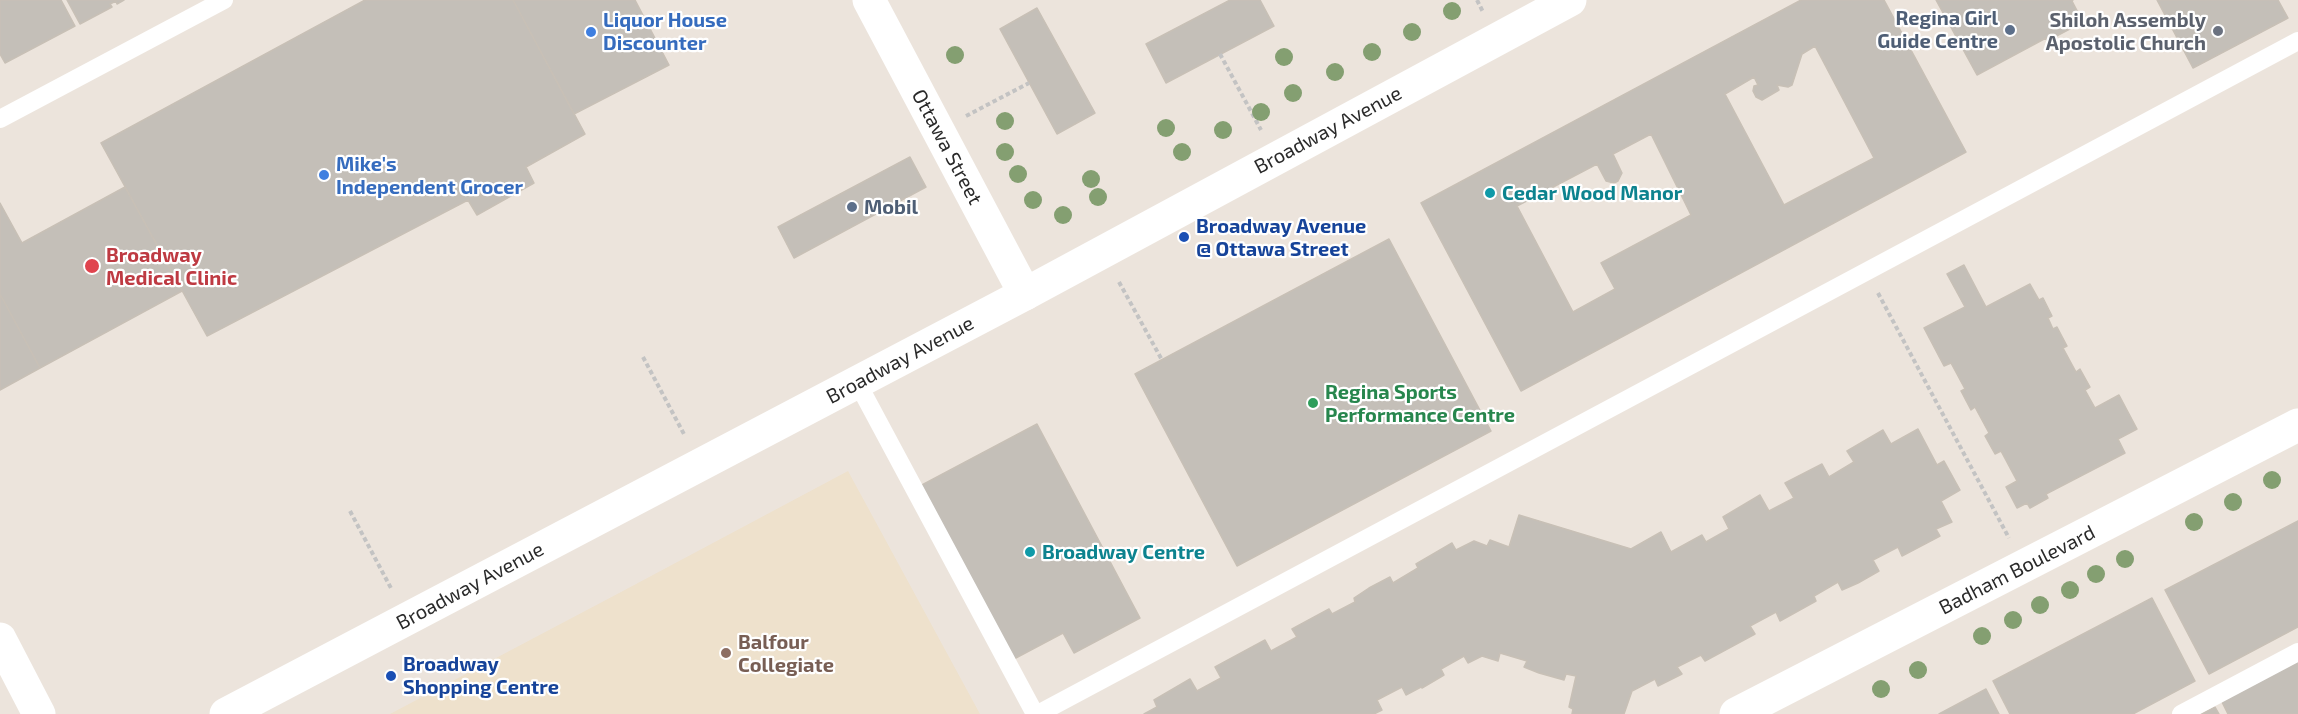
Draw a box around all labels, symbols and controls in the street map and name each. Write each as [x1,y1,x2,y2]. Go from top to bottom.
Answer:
place label: Regina Girl Guide Centre [1877,6,1998,53]
place label: Liquor House Discounter [603,8,727,55]
place label: Shiloh Assembly Apostolic Church [2046,8,2206,55]
marker: Regina Girl Guide Centre [2003,23,2017,37]
marker: Shiloh Assembly Apostolic Church [2211,24,2225,38]
marker: Liquor House Discounter [584,25,598,39]
street label: Broadway Avenue [1250,81,1406,179]
street label: Ottawa Street [907,85,987,209]
place label: Mike's Independent Grocer [336,152,523,199]
marker: Mike's Independent Grocer [317,168,331,182]
place label: Cedar Wood Manor [1502,181,1682,205]
marker: Cedar Wood Manor [1483,186,1497,200]
place label: Mobil [864,195,918,219]
marker: Mobil [845,200,859,214]
place label: Broadway Avenue @ Ottawa Street [1196,214,1366,261]
marker: Broadway Avenue @ Ottawa Street [1177,230,1191,244]
place label: Broadway Medical Clinic [106,243,237,290]
marker: Broadway Medical Clinic [83,257,101,275]
street label: Broadway Avenue [822,311,978,409]
place label: Regina Sports Performance Centre [1325,380,1515,427]
marker: Regina Sports Performance Centre [1306,396,1320,410]
street label: Badham Boulevard [1935,520,2099,620]
street label: Broadway Avenue [392,537,548,635]
place label: Broadway Centre [1042,540,1205,564]
marker: Broadway Centre [1023,545,1037,559]
place label: Balfour Collegiate [738,630,834,677]
marker: Balfour Collegiate [719,646,733,660]
place label: Broadway Shopping Centre [403,652,559,699]
marker: Broadway Shopping Centre [384,669,398,683]

